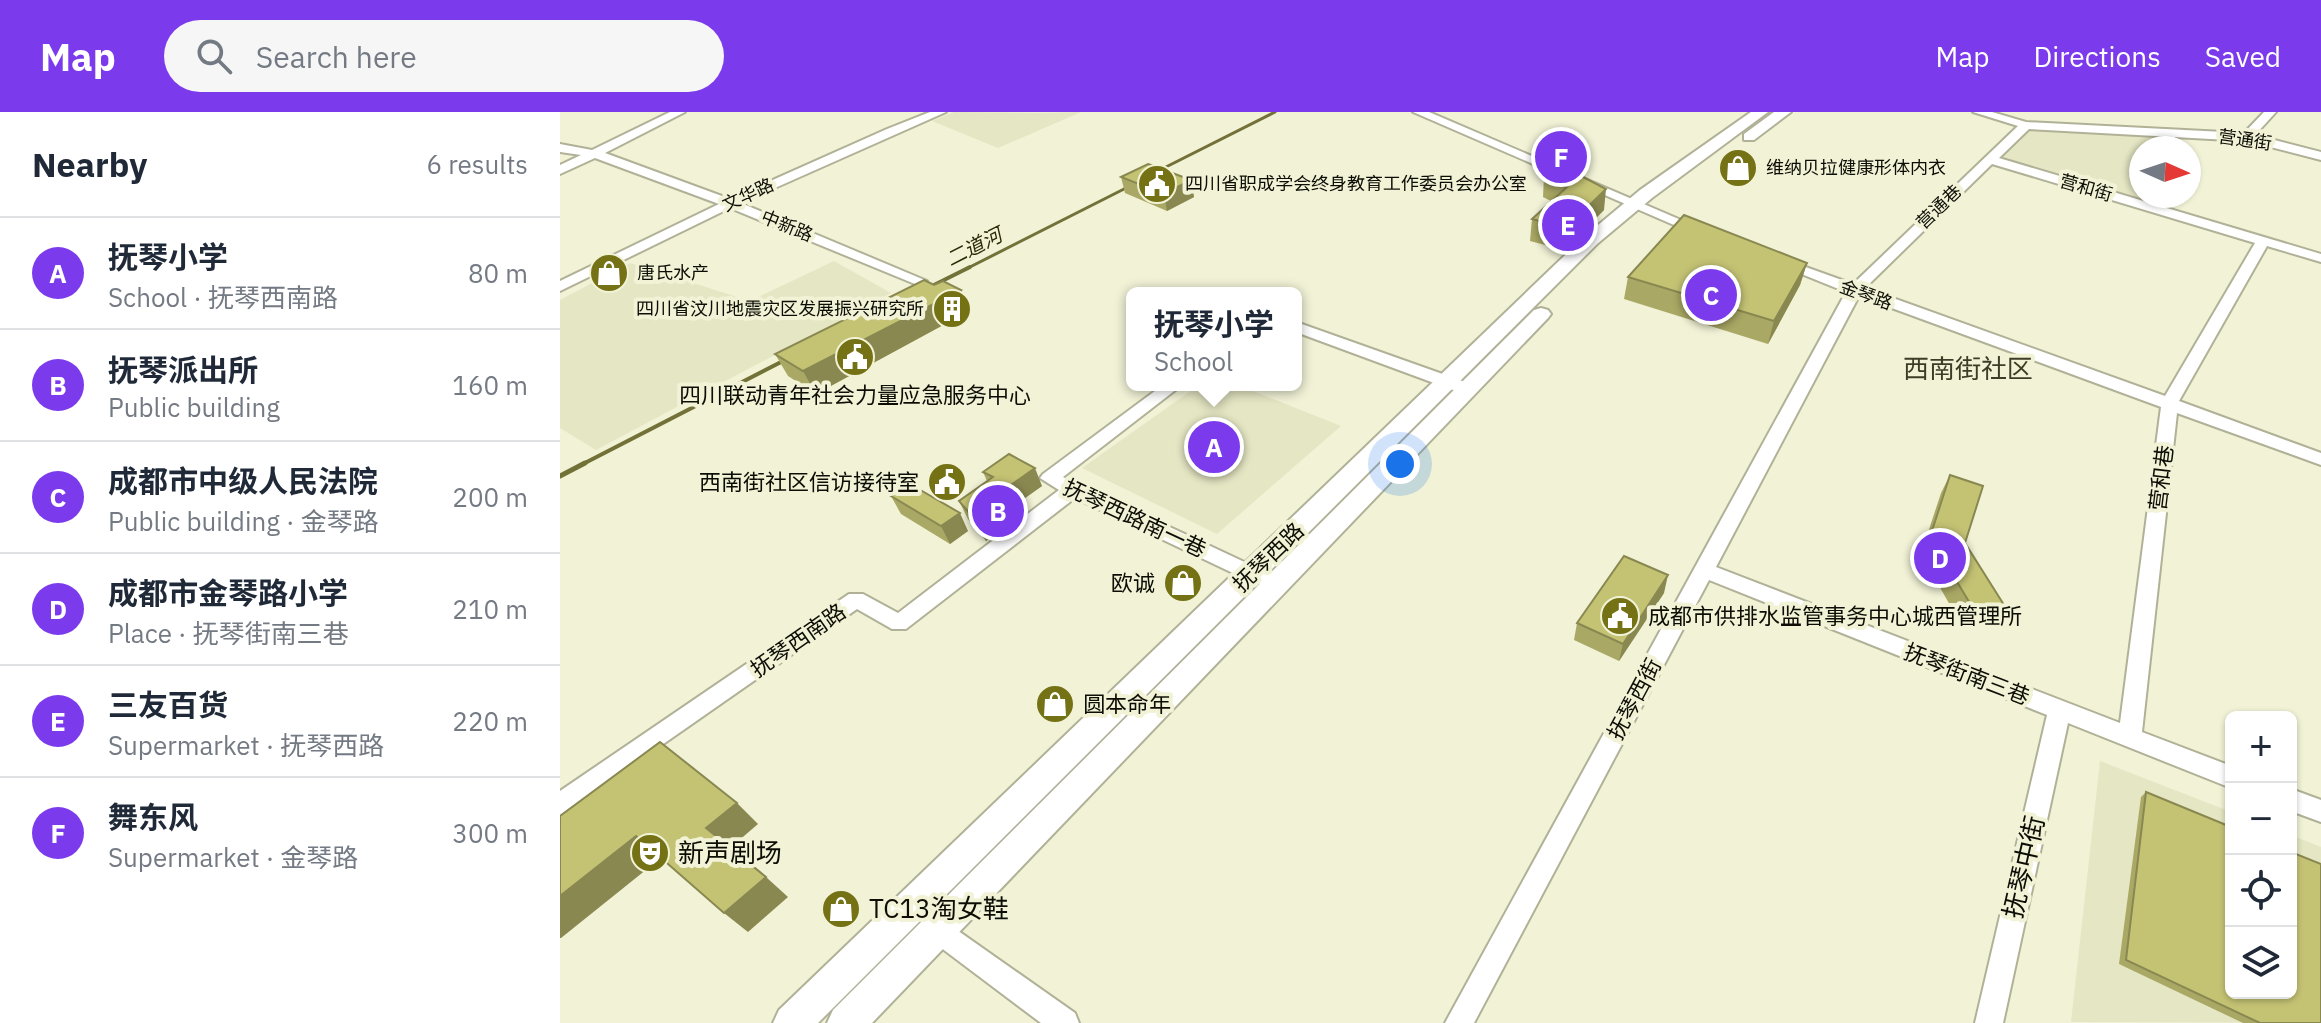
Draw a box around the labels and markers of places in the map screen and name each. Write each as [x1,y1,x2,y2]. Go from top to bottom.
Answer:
pin: F [1535,127,1587,187]
shop icon: 维纳贝拉健康形体内衣 [1717,147,1759,189]
place label: 维纳贝拉健康形体内衣 [1766,156,1946,179]
public building icon: 四川省职成学会终身教育工作委员会办公室 [1136,163,1178,205]
place label: 四川省职成学会终身教育工作委员会办公室 [1185,172,1527,195]
pin: E [1542,195,1594,255]
shop icon: 唐氏水产 [588,252,630,294]
place label: 唐氏水产 [637,261,709,284]
pin: C [1685,265,1737,325]
building icon: 四川省汶川地震灾区发展振兴研究所 [931,288,973,330]
place label: 四川省汶川地震灾区发展振兴研究所 [636,297,924,320]
public building icon: 四川联动青年社会力量应急服务中心 [834,336,876,378]
place label: 四川联动青年社会力量应急服务中心 [679,380,1031,409]
pin: A [1188,417,1240,477]
public building icon: 西南街社区信访接待室 [926,461,968,503]
place label: 西南街社区信访接待室 [699,467,919,496]
pin: B [972,481,1024,541]
pin: D [1914,528,1966,588]
shop icon: 欧诚 [1162,562,1204,604]
place label: 欧诚 [1111,568,1155,597]
public building icon: 成都市供排水监管事务中心城西管理所 [1599,595,1641,637]
place label: 成都市供排水监管事务中心城西管理所 [1648,601,2022,630]
shop icon: 圆本命年 [1034,683,1076,725]
place label: 圆本命年 [1083,689,1171,718]
theatre icon: 新声剧场 [629,832,671,874]
place label: 新声剧场 [678,835,782,869]
shop icon: TC13淘女鞋 [820,888,862,930]
place label: TC13淘女鞋 [869,891,1009,925]

